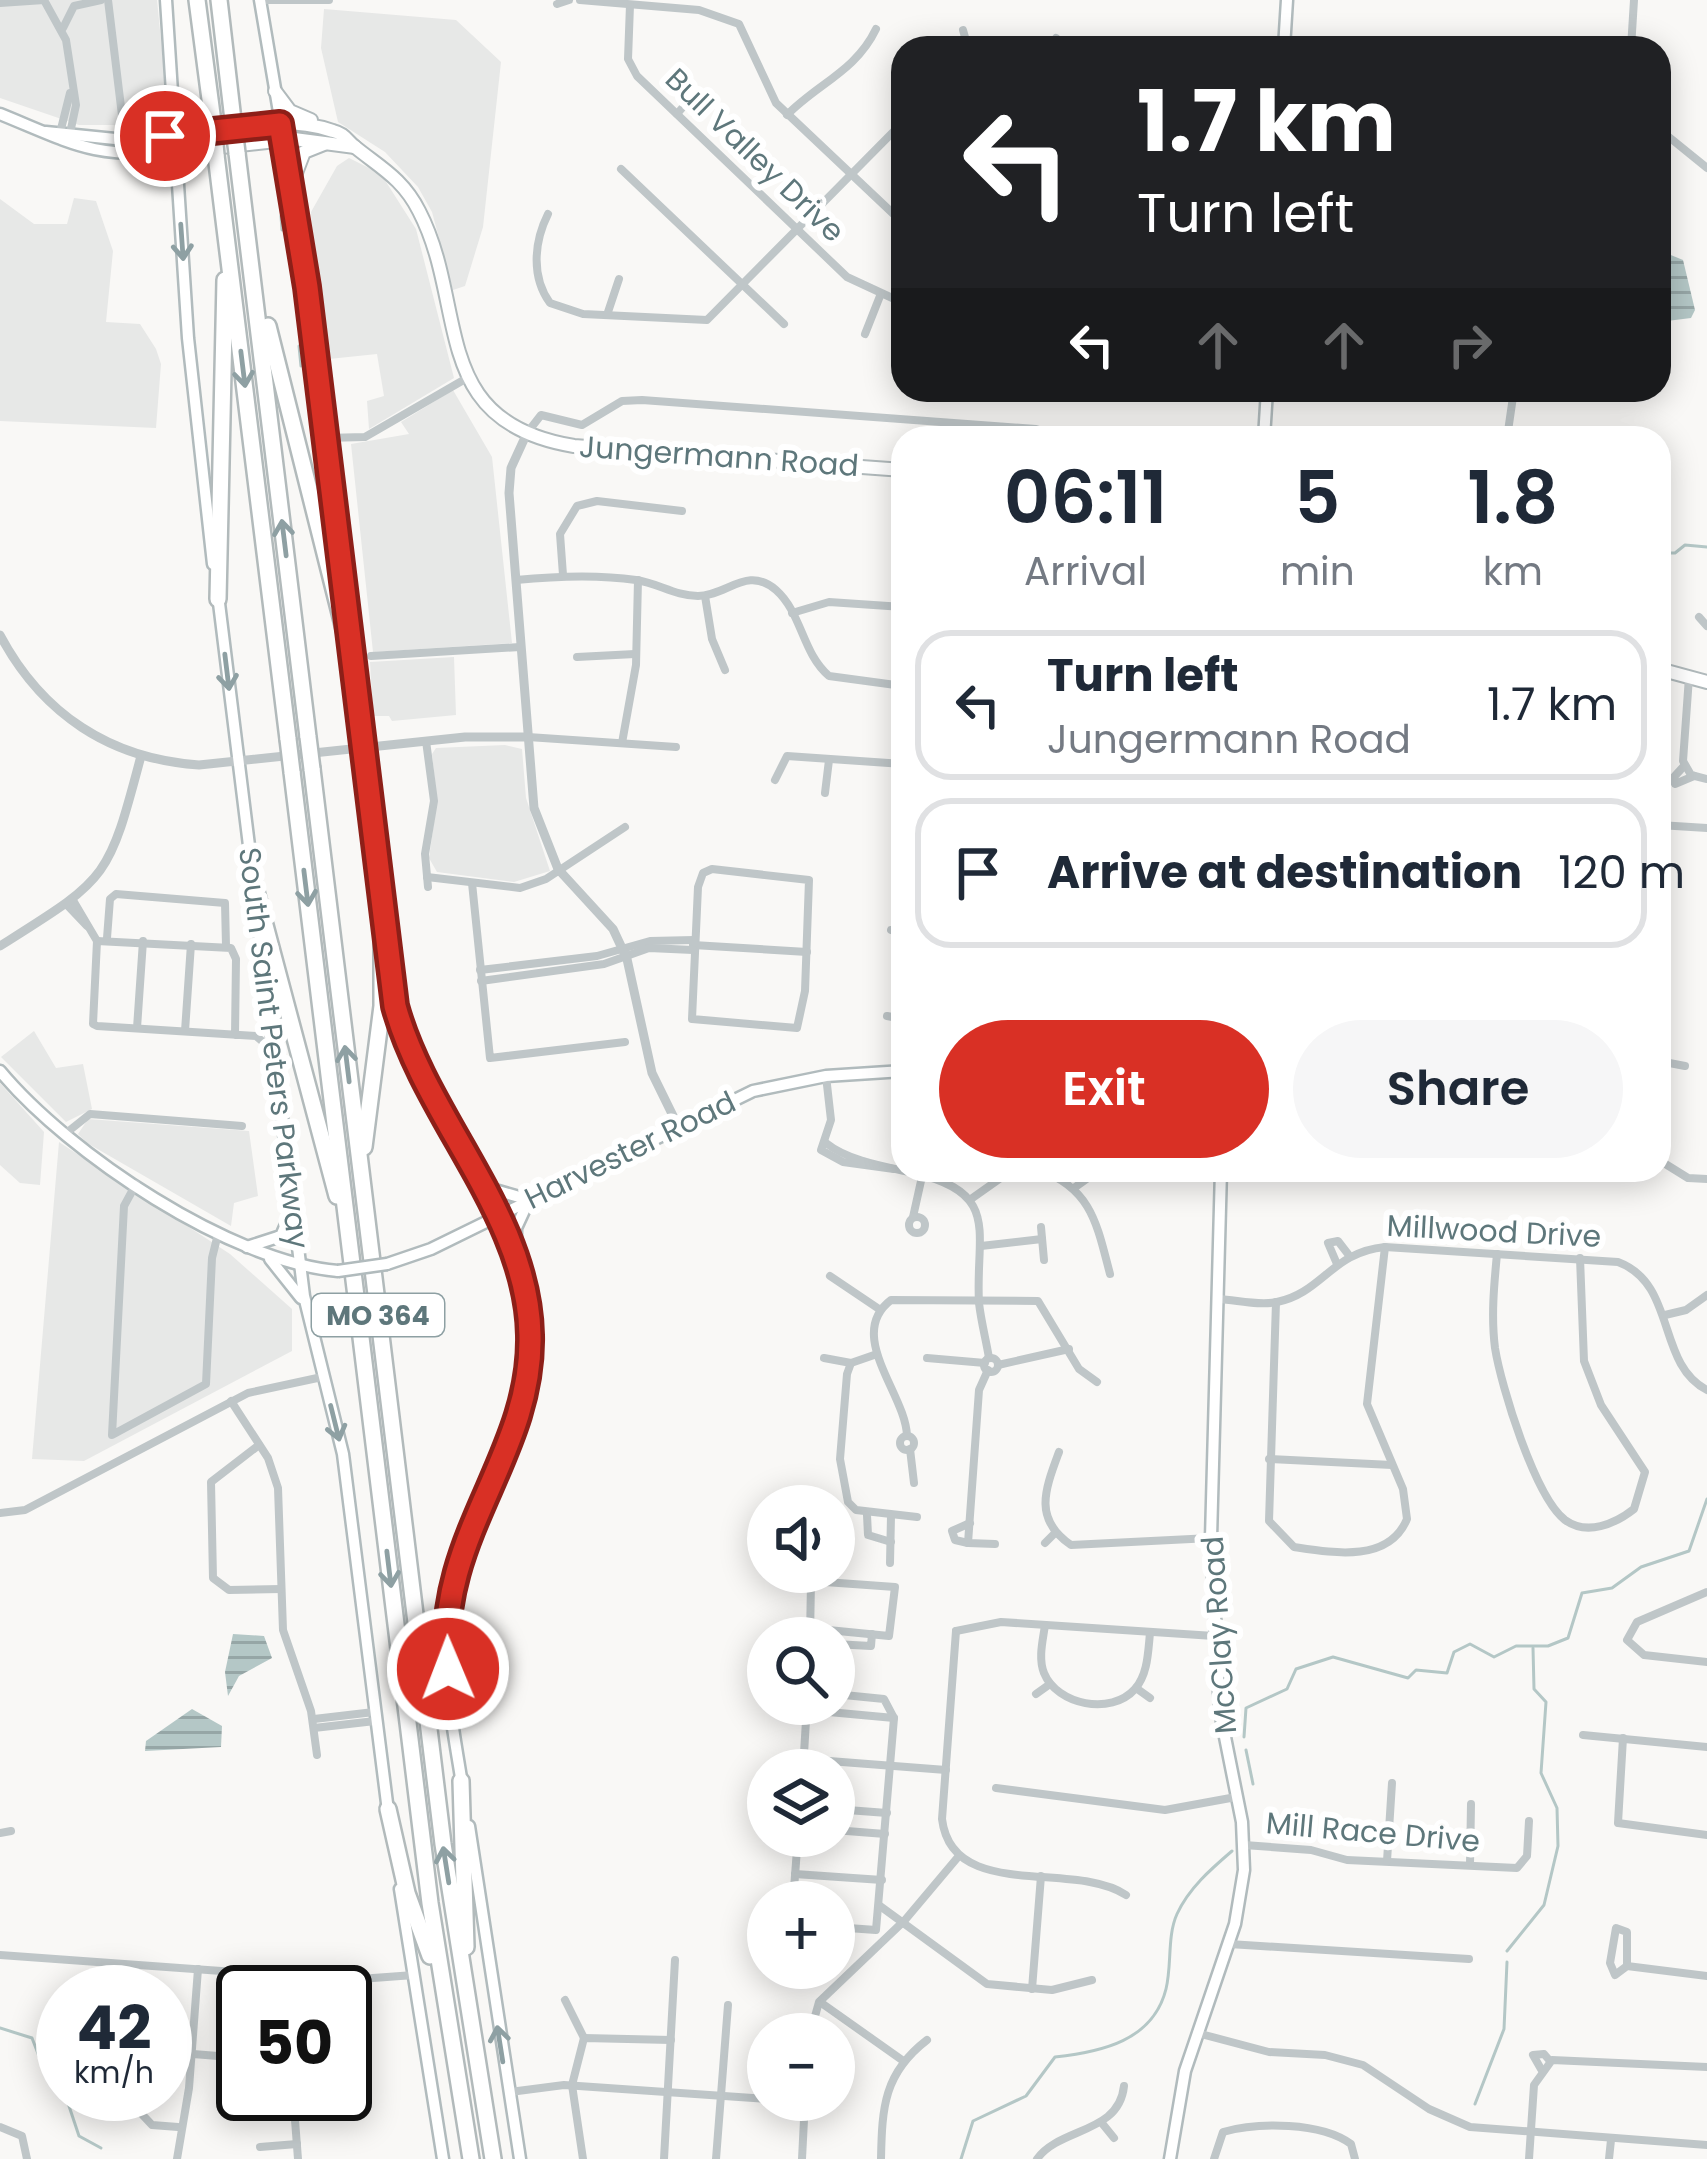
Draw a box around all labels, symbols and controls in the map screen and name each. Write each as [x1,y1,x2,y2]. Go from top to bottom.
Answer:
street label: Bull Valley Drive [656,58,854,252]
text: 1.7 km [1137,63,1396,180]
icon: left [939,84,1095,240]
pin [114,85,216,187]
icon: arrive [132,103,198,169]
text: Turn left [1137,175,1354,251]
one-way arrow [171,222,194,261]
icon: left [1059,312,1125,378]
icon: ahead [1185,312,1251,378]
icon: ahead [1311,312,1377,378]
icon: right [1437,312,1503,378]
one-way arrow [232,349,254,388]
street label: Jungermann Road [578,425,860,487]
text: 06:11 [1004,447,1167,548]
text: 5 [1294,447,1340,548]
text: 1.8 [1467,447,1558,548]
one-way arrow [273,519,295,558]
text: Arrival [1024,544,1147,599]
text: min [1280,544,1355,599]
text: km [1483,544,1543,599]
text: Turn left [1047,644,1239,707]
one-way arrow [216,652,238,691]
icon: left [945,672,1011,738]
text: 1.7 km [1487,673,1617,736]
text: Jungermann Road [1047,712,1411,767]
icon: arrive [945,840,1011,906]
text: Arrive at destination [1047,841,1522,904]
text: 120 m [1558,841,1685,904]
street label: South Saint Peters Parkway [228,845,320,1251]
one-way arrow [296,868,318,907]
button: Exit [939,1020,1269,1158]
button: Share [1293,1020,1623,1158]
one-way arrow [336,1045,358,1084]
street label: Harvester Road [517,1080,743,1220]
street label: Millwood Drive [1386,1204,1602,1258]
road number: MO 364 [312,1294,444,1336]
one-way arrow [326,1403,348,1441]
map controls [747,1485,855,2121]
button: sound [747,1485,855,1593]
street label: McClay Road [1191,1535,1247,1735]
one-way arrow [379,1548,401,1587]
position arrow [385,1606,511,1732]
button: search [747,1617,855,1725]
button: layers [747,1749,855,1857]
street label: Mill Race Drive [1264,1801,1482,1863]
one-way arrow [434,1846,457,1885]
button: + [747,1881,855,1989]
speed limit sign: 50 [216,1965,372,2121]
text: 42 [77,1986,151,2070]
button: − [747,2013,855,2121]
one-way arrow [488,2025,511,2064]
text: km/h [74,2051,154,2094]

